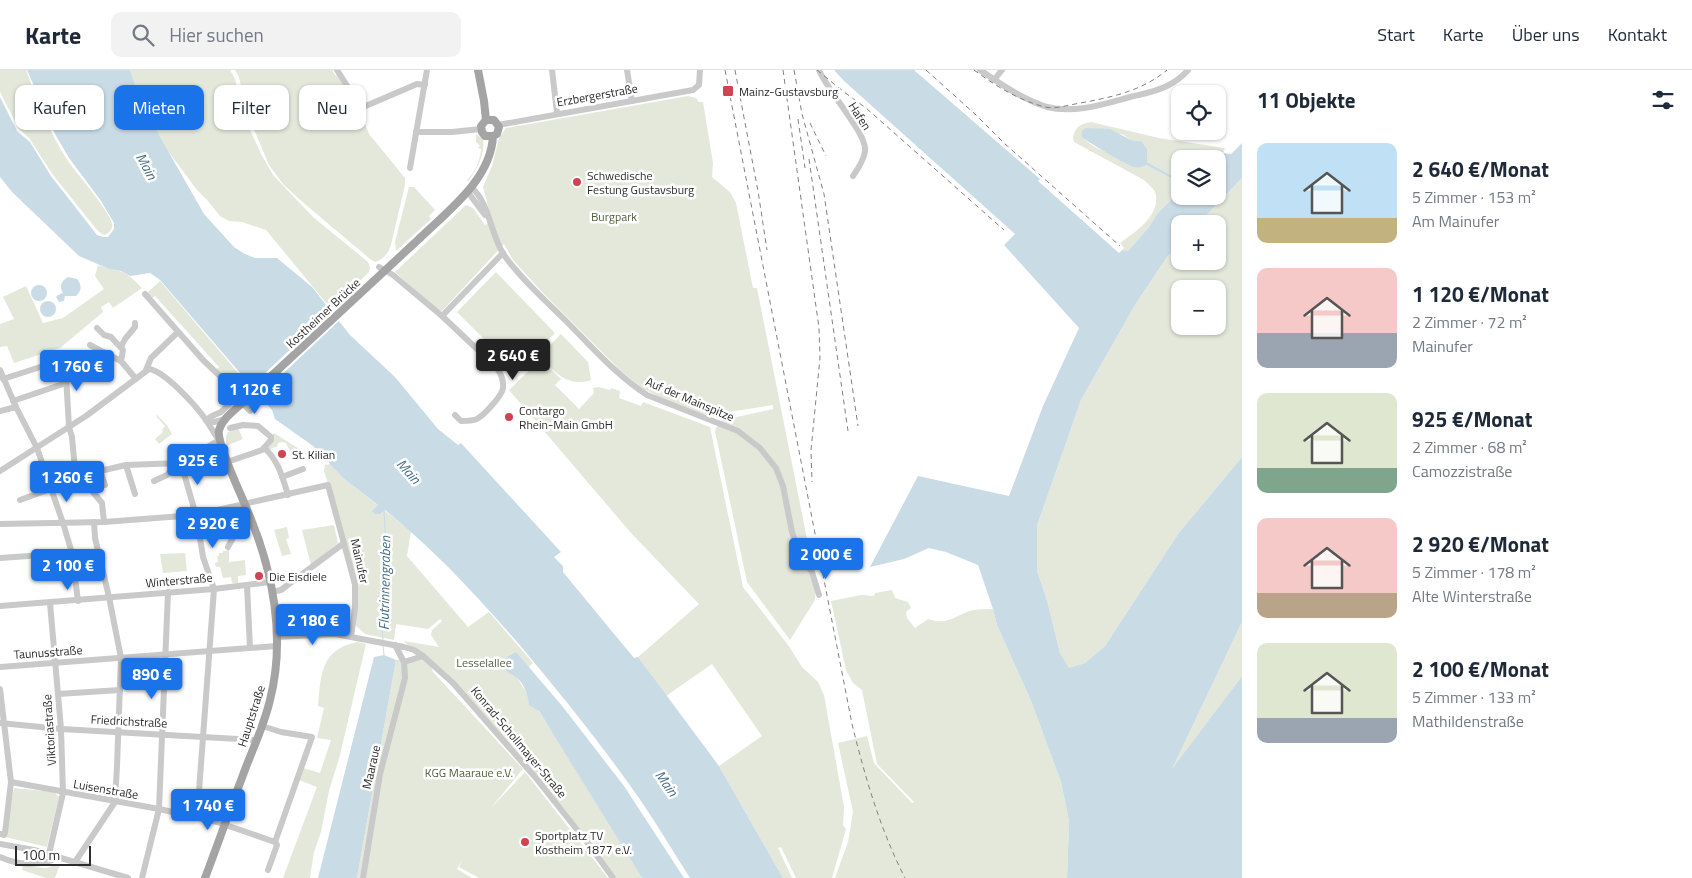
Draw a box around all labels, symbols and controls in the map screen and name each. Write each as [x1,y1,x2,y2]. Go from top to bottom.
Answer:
search box [111,12,461,57]
text: Karte [25,17,81,53]
text: Hier suchen [169,20,264,49]
icon: search [129,21,157,49]
text: Start [1377,21,1415,48]
text: Karte [1443,21,1484,48]
text: Über uns [1512,21,1580,48]
text: Kontakt [1608,21,1667,48]
street label: Erzbergerstraße [555,79,639,111]
place label: Mainz-Gustavsburg [739,82,838,101]
marker: Mainz-Gustavsburg [721,84,735,98]
text: 11 Objekte [1257,84,1356,116]
chip: Kaufen [15,85,104,130]
chip: Mieten [114,85,204,130]
chip: Filter [214,85,289,130]
chip: Neu [299,85,366,130]
map controls [1171,85,1226,335]
button: locate [1171,85,1226,140]
icon: filters [1649,86,1677,114]
street label: Hafen [844,98,876,134]
water label: Main [131,149,163,184]
button: layers [1171,150,1226,205]
text: 2 640 €/Monat [1412,153,1549,185]
icon: home [1297,163,1357,223]
place label: Schwedische Festung Gustavsburg [587,166,694,199]
marker: Schwedische Festung Gustavsburg [571,176,583,188]
text: 5 Zimmer · 153 m² [1412,185,1536,209]
park label: Burgpark [591,207,637,226]
text: Am Mainufer [1412,209,1499,233]
button: + [1171,215,1226,270]
street label: Kostheimer Brücke [282,273,364,353]
text: 1 120 €/Monat [1412,278,1549,310]
button: − [1171,280,1226,335]
icon: home [1297,288,1357,348]
text: 2 Zimmer · 72 m² [1412,310,1527,334]
text: Mainufer [1412,334,1473,358]
pin: 2 640 € [467,338,559,381]
text: 2 640 € [487,343,539,367]
pin: 1 760 € [31,350,123,392]
text: 1 760 € [51,354,103,378]
pin: 1 120 € [209,372,301,415]
street label: Auf der Mainspitze [643,372,737,426]
text: 1 120 € [229,377,281,401]
place label: Contargo Rhein-Main GmbH [519,401,613,434]
text: 925 €/Monat [1412,403,1533,435]
marker: Contargo Rhein-Main GmbH [503,411,515,423]
icon: home [1297,413,1357,473]
text: 2 Zimmer · 68 m² [1412,435,1527,459]
pin: 925 € [163,444,233,486]
place label: St. Kilian [292,445,335,464]
text: 925 € [178,448,218,472]
marker: St. Kilian [276,448,288,460]
water label: Main [392,454,427,489]
text: Camozzistraße [1412,459,1512,483]
pin: 1 260 € [21,460,113,503]
text: 1 260 € [41,465,93,489]
pin: 2 920 € [167,506,259,549]
text: 2 920 € [187,511,239,535]
text: 2 920 €/Monat [1412,528,1549,560]
water label: Flutrinnengraben [373,535,395,630]
street label: Mainufer [346,537,374,585]
pin: 2 000 € [780,538,872,580]
icon: home [1297,538,1357,598]
text: 2 000 € [800,542,852,566]
pin: 2 100 € [22,548,114,591]
text: 2 100 € [42,553,94,577]
text: 5 Zimmer · 178 m² [1412,560,1536,584]
place label: Die Eisdiele [269,567,327,586]
street label: Winterstraße [145,568,213,592]
marker: Die Eisdiele [253,570,265,582]
text: Alte Winterstraße [1412,584,1532,608]
pin: 2 180 € [267,604,359,646]
text: 2 180 € [287,608,339,632]
street label: Taunusstraße [13,640,83,664]
park label: Lesselallee [456,653,512,672]
text: 2 100 €/Monat [1412,653,1549,685]
pin: 890 € [117,658,187,700]
text: 890 € [132,662,172,686]
icon: home [1297,663,1357,723]
street label: Konrad-Schollmayer-Straße [466,682,572,802]
street label: Hauptstraße [232,683,270,749]
text: 5 Zimmer · 133 m² [1412,685,1536,709]
street label: Viktoriastraße [37,694,61,766]
text: Mathildenstraße [1412,709,1524,733]
street label: Friedrichstraße [90,710,168,732]
street label: Maaraue [357,743,385,791]
park label: KGG Maaraue e.V. [425,763,513,782]
water label: Main [650,766,684,801]
street label: Luisenstraße [72,774,140,804]
pin: 1 740 € [162,788,254,831]
text: 1 740 € [182,793,234,817]
place label: Sportplatz TV Kostheim 1877 e.V. [535,826,632,859]
marker: Sportplatz TV Kostheim 1877 e.V. [519,836,531,848]
scale bar [15,843,91,866]
text: 100 m [22,844,60,865]

